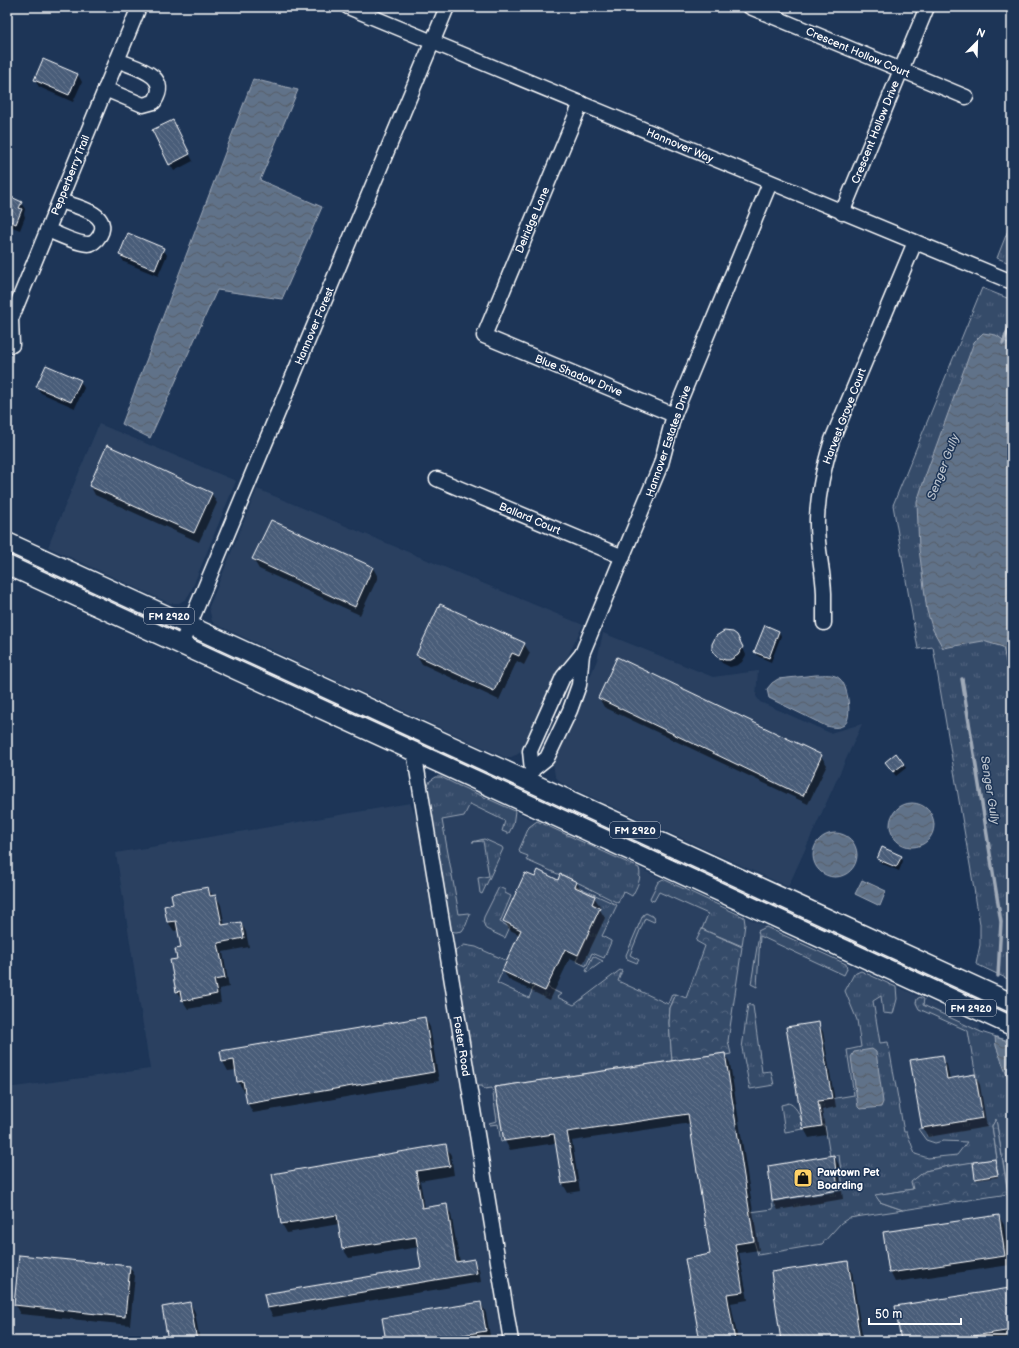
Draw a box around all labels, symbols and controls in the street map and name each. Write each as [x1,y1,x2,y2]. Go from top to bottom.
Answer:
north arrow [957,22,997,62]
street label: Crescent Hollow Court [804,25,912,81]
text: N [974,26,987,41]
street label: Crescent Hollow Drive [849,78,902,186]
street label: Hannover Way [644,125,715,165]
street label: Pepperberry Trail [48,133,92,217]
street label: Delridge Lane [513,185,552,255]
street label: Hannover Forest [292,285,337,367]
street label: Blue Shadow Drive [533,352,625,399]
street label: Harvest Grove Court [820,366,869,466]
street label: Hannover Estates Drive [643,383,694,499]
water label: Senger Gully [924,432,963,502]
street label: Ballard Court [497,500,563,537]
road number: FM 2920 [144,608,194,624]
water label: Senger Gully [977,755,1002,826]
road number: FM 2920 [610,822,660,838]
road number: FM 2920 [946,1000,996,1016]
street label: Foster Road [450,1015,473,1077]
place label: Pawtown Pet Boarding [817,1166,880,1192]
shop icon: Pawtown Pet Boarding [792,1167,814,1189]
scale bar [869,1300,961,1326]
text: 50 m [875,1307,902,1322]

